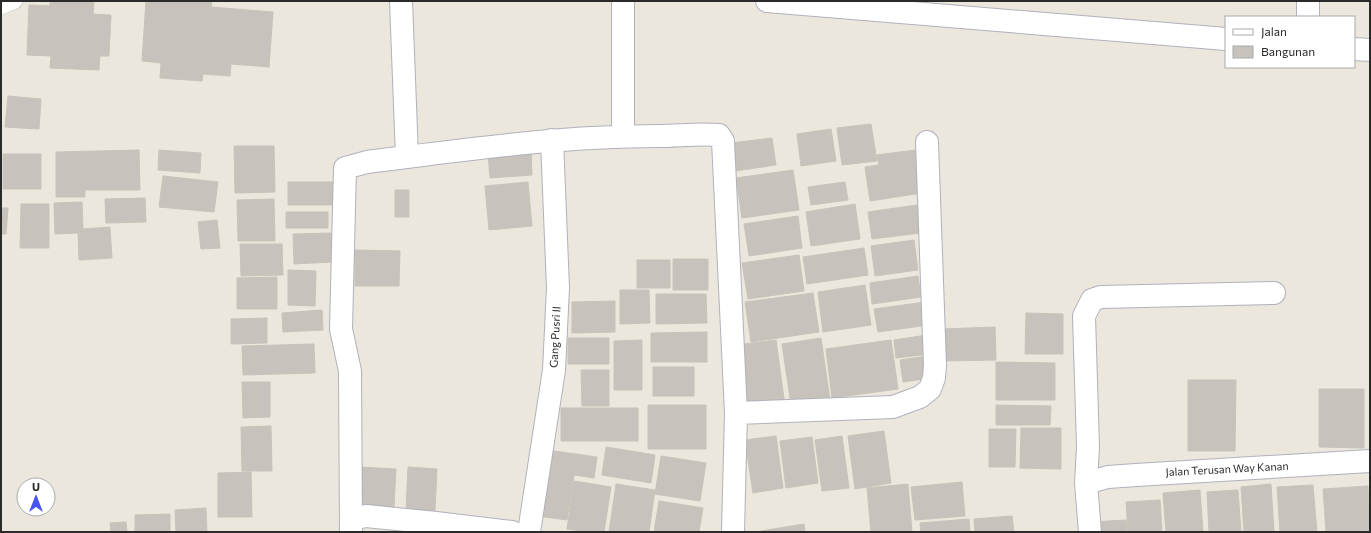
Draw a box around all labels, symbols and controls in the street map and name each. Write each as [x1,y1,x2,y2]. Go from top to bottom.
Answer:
legend [1225,16,1355,68]
text: Jalan [1261,24,1287,39]
text: Bangunan [1261,44,1315,58]
street label: Gang Pusri II [546,306,563,368]
street label: Jalan Terusan Way Kanan [1165,459,1289,479]
north arrow [16,477,56,517]
text: U [32,480,40,493]

